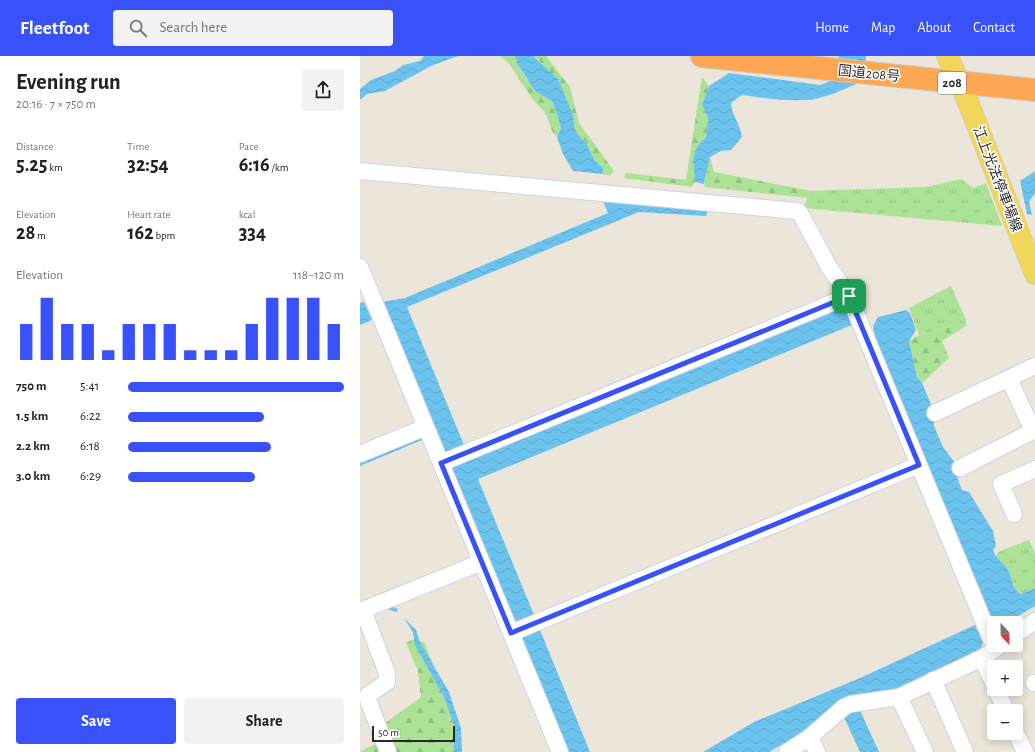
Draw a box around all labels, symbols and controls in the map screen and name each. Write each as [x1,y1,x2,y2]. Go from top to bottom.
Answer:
search box [113,10,393,46]
icon: search [127,17,149,39]
text: Fleetfoot [20,19,89,38]
text: Search here [159,20,227,35]
text: Home [815,21,849,35]
text: Map [871,21,895,35]
text: About [917,21,951,35]
text: Contact [973,21,1015,35]
street label: 国道208号 [837,63,901,84]
button: share [302,69,344,111]
text: Evening run [16,71,121,93]
road number: 208 [938,72,966,94]
text: 20:16 · 7 × 750 m [16,98,96,111]
street label: 江上光法停車場線 [970,124,1025,234]
text: Distance [16,141,53,152]
text: Time [127,141,149,152]
text: Pace [239,141,258,152]
text: 5.25 [16,155,47,175]
text: 32:54 [127,155,169,175]
text: 6:16 [239,155,270,175]
text: km [47,162,63,173]
text: /km [270,162,289,173]
text: Elevation [16,209,56,220]
text: Heart rate [127,209,171,220]
text: kcal [239,209,255,220]
text: 28 [16,223,35,243]
text: 162 [127,223,154,243]
text: 334 [239,223,266,243]
text: m [35,230,46,241]
text: bpm [154,230,175,241]
text: Elevation [16,269,63,282]
text: 118–120 m [293,269,344,282]
pin [832,279,866,313]
icon: arrive [838,285,860,307]
text: 750 m [16,380,46,393]
text: 5:41 [80,380,99,393]
text: 1.5 km [16,410,48,423]
text: 6:22 [80,410,101,423]
text: 2.2 km [16,440,50,453]
text: 6:18 [80,440,100,453]
text: 3.0 km [16,470,50,483]
text: 6:29 [80,470,101,483]
north arrow [987,616,1023,652]
map controls [987,616,1023,740]
button: + [987,660,1023,696]
button: Save [16,698,176,744]
button: Share [184,698,344,744]
button: − [987,704,1023,740]
scale bar [372,724,455,743]
text: 50 m [378,727,399,738]

